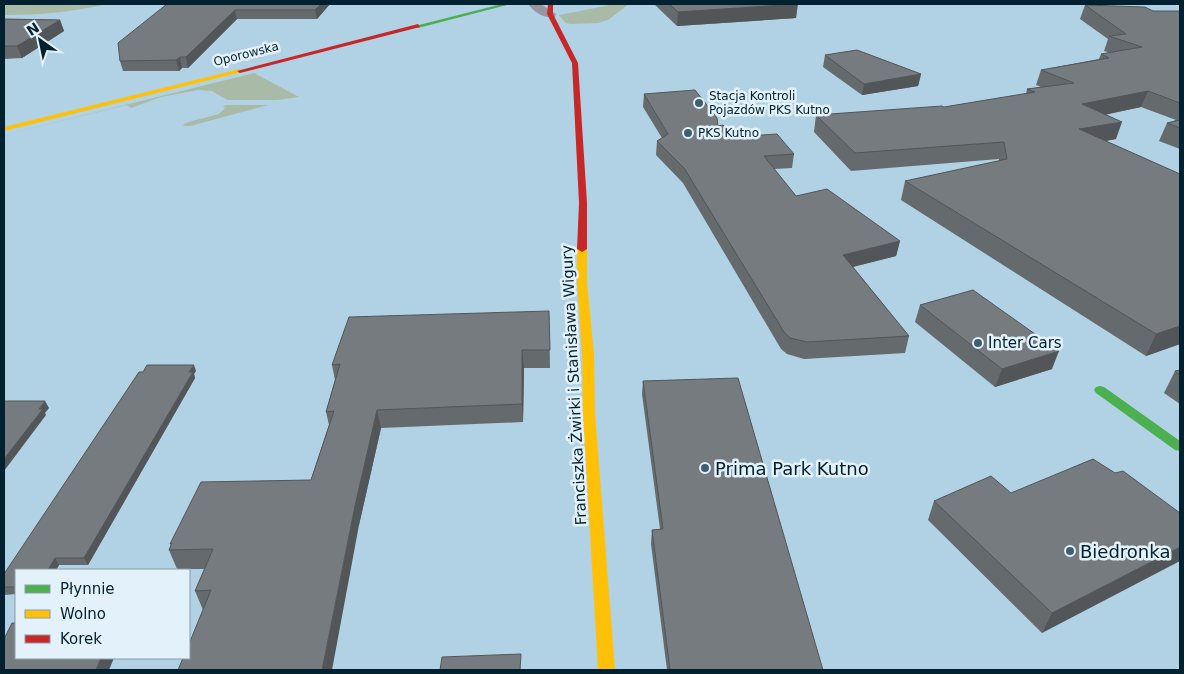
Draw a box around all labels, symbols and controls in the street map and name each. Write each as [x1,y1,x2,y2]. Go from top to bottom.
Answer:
north arrow [15,15,65,65]
text: N [24,19,42,39]
street label: Oporowska [212,39,280,69]
place label: Stacja Kontroli Pojazdów PKS Kutno [709,89,830,117]
marker: Stacja Kontroli Pojazdów PKS Kutno [693,97,705,109]
place label: PKS Kutno [698,126,759,140]
marker: PKS Kutno [682,127,694,139]
street label: Franciszka Żwirki i Stanisława Wigury [557,244,590,526]
place label: Inter Cars [988,334,1062,352]
marker: Inter Cars [972,337,984,349]
place label: Prima Park Kutno [715,458,869,479]
marker: Prima Park Kutno [699,462,711,474]
place label: Biedronka [1080,541,1170,562]
marker: Biedronka [1064,545,1076,557]
legend [15,569,190,659]
text: Płynnie [60,580,115,598]
text: Wolno [60,605,106,623]
text: Korek [60,630,102,648]

